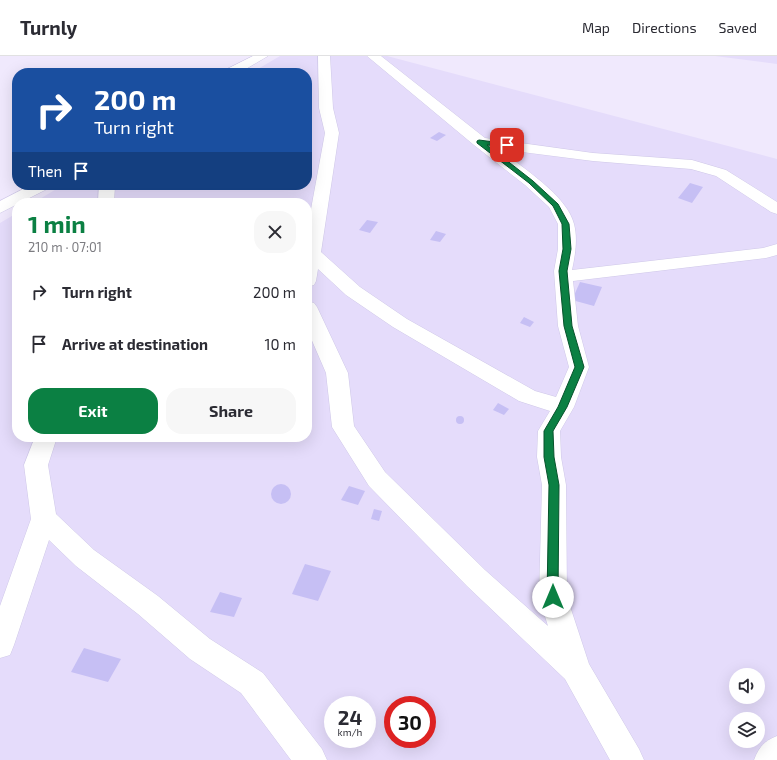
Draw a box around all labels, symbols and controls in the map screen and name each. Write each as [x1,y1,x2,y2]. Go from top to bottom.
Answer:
text: Turnly [20,16,77,39]
text: Map [582,19,610,36]
text: Directions [632,19,697,36]
text: Saved [719,19,757,36]
text: 200 m [94,82,176,116]
icon: right [28,84,80,136]
text: Turn right [94,116,174,138]
pin [490,128,524,162]
icon: arrive [496,134,518,156]
icon: arrive [70,160,92,182]
text: Then [28,162,62,180]
text: 1 min [28,209,86,238]
button: close [254,211,296,253]
text: 210 m · 07:01 [28,239,102,255]
icon: right [28,281,50,303]
text: Turn right [62,283,132,301]
text: 200 m [253,283,296,301]
icon: arrive [28,333,50,355]
text: Arrive at destination [62,335,208,353]
text: 10 m [264,335,296,353]
button: Exit [28,388,158,434]
button: Share [166,388,296,434]
position arrow [532,576,574,618]
map controls [729,668,765,748]
button: sound [729,668,765,704]
speed limit sign: 30 [384,696,436,748]
text: 24 [338,705,362,729]
button: layers [729,712,765,748]
text: km/h [338,726,362,738]

